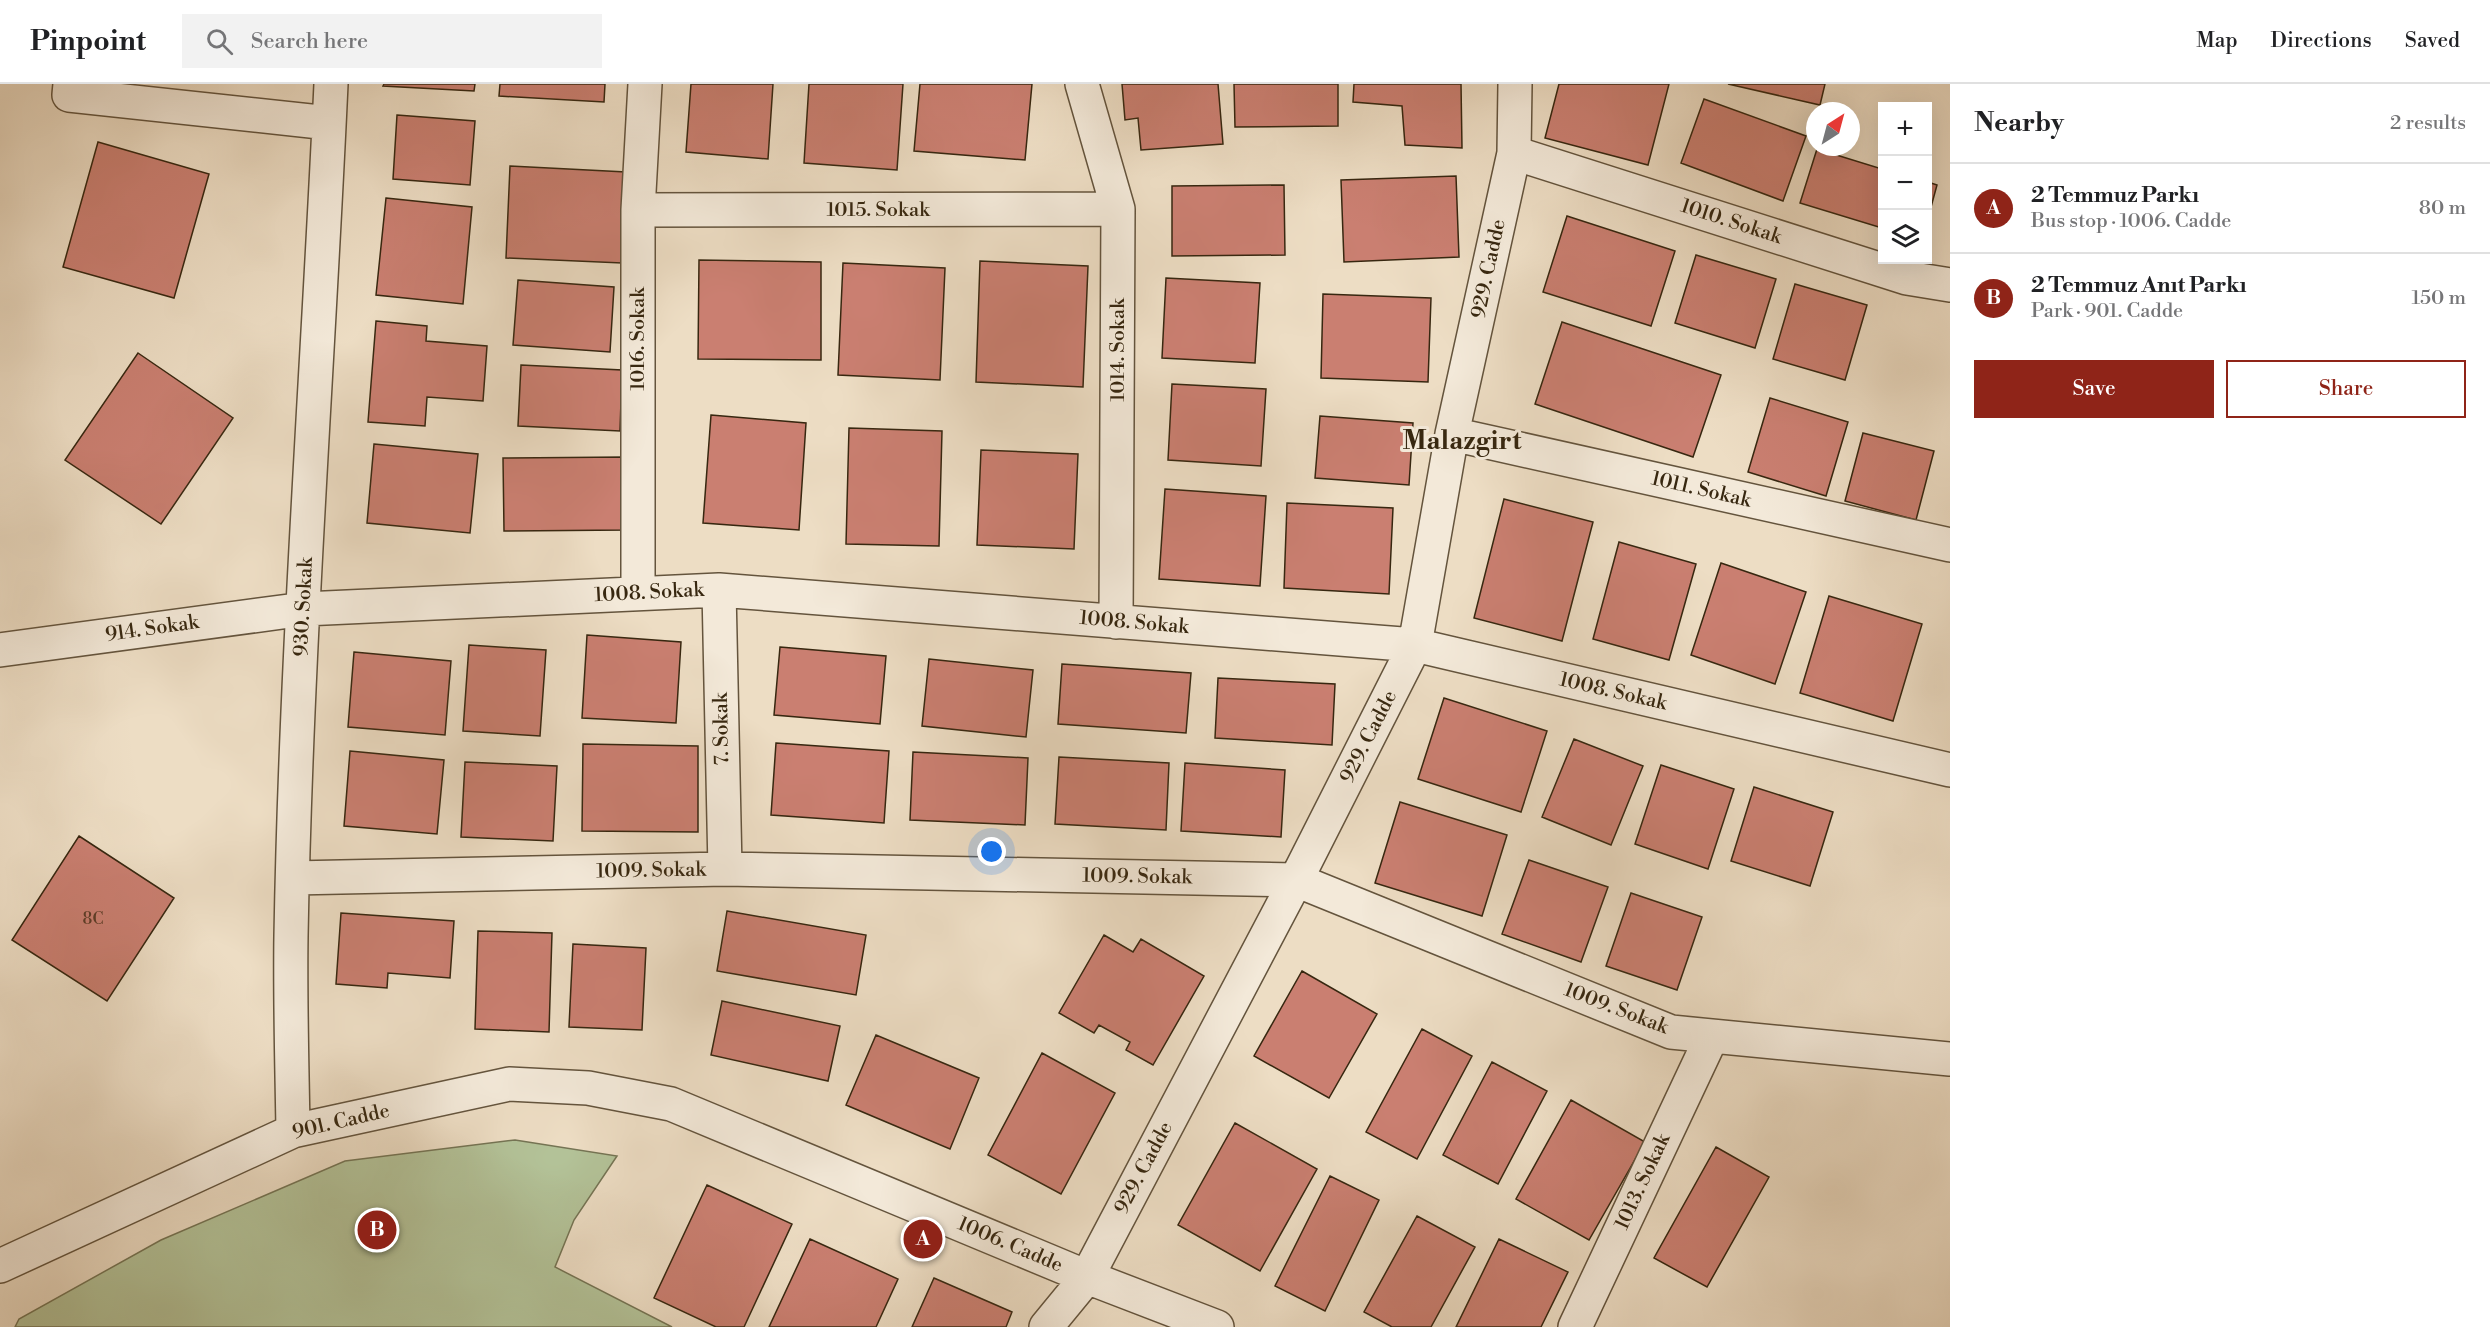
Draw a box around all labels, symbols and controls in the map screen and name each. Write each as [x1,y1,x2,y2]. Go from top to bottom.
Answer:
search box [182,14,602,68]
text: Pinpoint [30,24,146,59]
icon: search [203,25,236,58]
text: Search here [251,28,368,55]
text: Map [2196,28,2238,54]
text: Directions [2271,28,2372,54]
text: Saved [2405,28,2460,54]
north arrow [1806,102,1860,156]
map controls [1878,102,1932,264]
button: + [1878,102,1932,156]
text: Nearby [1974,107,2064,139]
text: 2 results [2390,111,2466,136]
button: − [1878,156,1932,210]
text: 2 Temmuz Parkı [2031,182,2199,209]
street label: 1010. Sokak [1677,194,1786,251]
text: A [1986,196,2001,221]
text: 80 m [2419,196,2466,221]
street label: 1015. Sokak [826,198,931,223]
text: Bus stop · 1006. Cadde [2031,209,2231,234]
button: layers [1878,210,1932,264]
street label: 929. Cadde [1466,217,1512,321]
text: 2 Temmuz Anıt Parkı [2031,272,2247,299]
street label: 1016. Sokak [626,286,651,391]
text: B [1986,286,2001,311]
text: 150 m [2411,286,2466,311]
street label: 1014. Sokak [1106,297,1131,402]
text: Park · 901. Cadde [2031,299,2183,324]
button: Save [1974,360,2214,418]
button: Share [2226,360,2466,418]
district label: Malazgirt [1402,425,1522,457]
street label: 1011. Sokak [1649,466,1755,514]
street label: 930. Sokak [289,555,319,657]
street label: 1008. Sokak [594,578,706,608]
street label: 1008. Sokak [1078,606,1191,640]
street label: 914. Sokak [104,610,202,648]
street label: 1008. Sokak [1557,667,1671,717]
street label: 929. Cadde [1335,686,1403,788]
street label: 7. Sokak [709,691,735,765]
your location [977,837,1006,866]
street label: 1009. Sokak [596,858,708,884]
street label: 1009. Sokak [1082,864,1194,890]
house number: 8C [83,909,103,929]
street label: 1009. Sokak [1560,978,1673,1041]
street label: 901. Cadde [290,1099,392,1145]
street label: 929. Cadde [1109,1118,1179,1218]
street label: 1013. Sokak [1610,1129,1677,1234]
pin: B [358,1208,397,1252]
street label: 1006. Cadde [954,1212,1066,1278]
pin: A [904,1216,942,1262]

